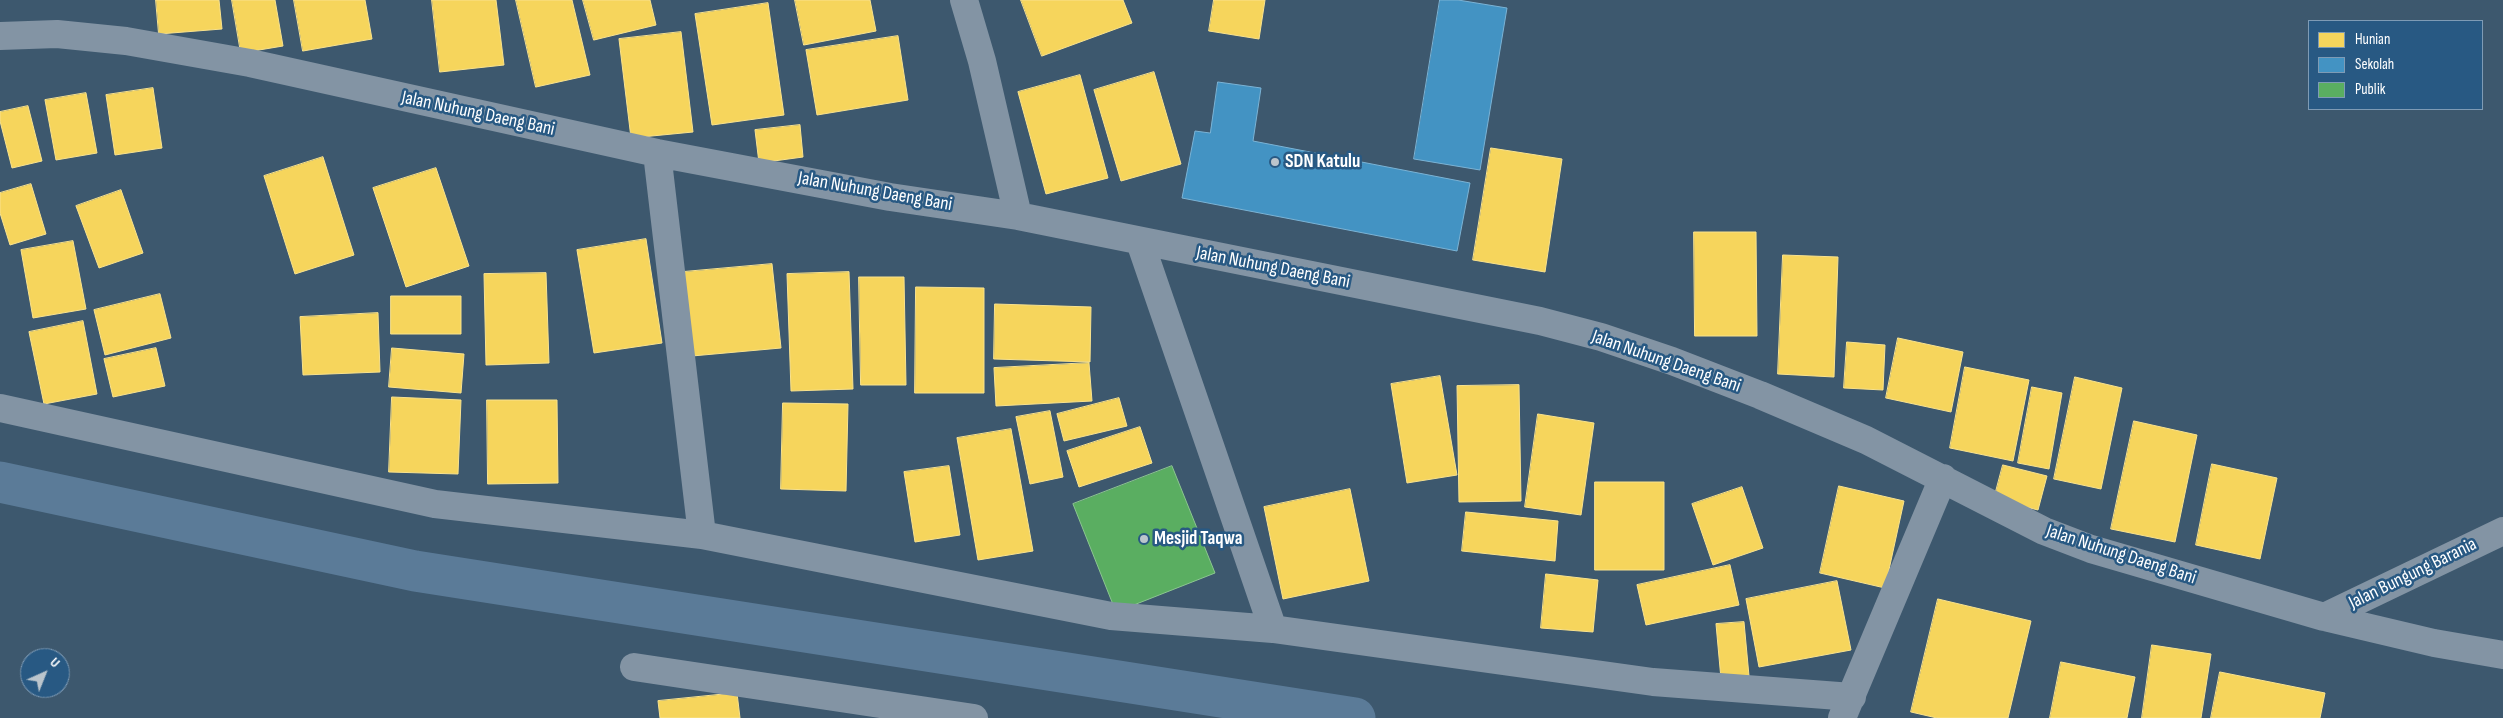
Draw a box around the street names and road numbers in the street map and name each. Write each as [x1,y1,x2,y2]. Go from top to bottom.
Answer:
street label: Jalan Nuhung Daeng Bani [399,87,557,141]
street label: Jalan Nuhung Daeng Bani [796,167,954,217]
street label: Jalan Nuhung Daeng Bani [1194,242,1352,294]
street label: Jalan Nuhung Daeng Bani [1589,326,1743,398]
street label: Jalan Nuhung Daeng Bani [2043,520,2199,590]
street label: Jalan Bungung Barania [2345,533,2481,615]

